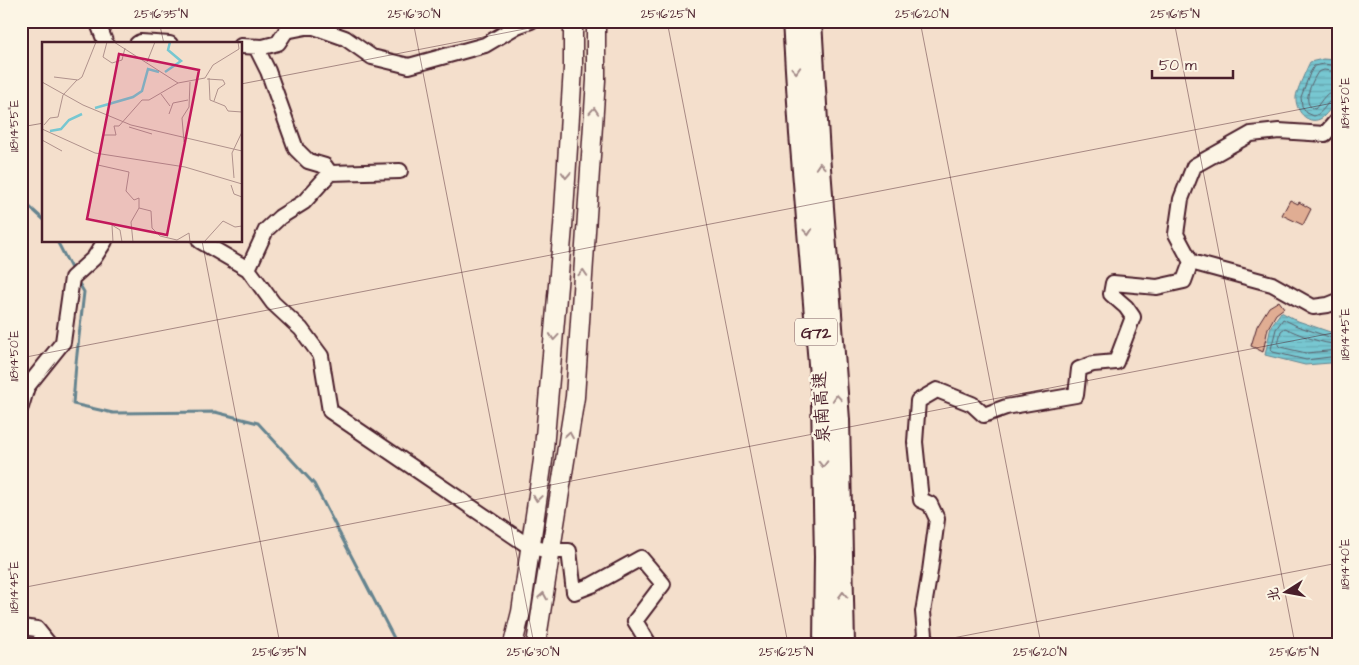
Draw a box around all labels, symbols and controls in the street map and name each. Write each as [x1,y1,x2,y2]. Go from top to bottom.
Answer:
text: 25°16'35"N [134,6,188,23]
text: 25°16'30"N [387,6,441,23]
text: 25°16'25"N [641,6,696,23]
text: 25°16'20"N [895,6,949,23]
text: 25°16'15"N [1150,6,1200,23]
inset map [42,42,242,242]
scale bar [1152,48,1233,80]
text: 50 m [1159,55,1197,76]
one-way arrow [791,66,802,74]
text: 118°14'50"E [1337,77,1354,129]
text: 118°14'55"E [6,100,23,152]
one-way arrow [588,107,599,115]
one-way arrow [814,162,825,170]
one-way arrow [561,171,572,179]
one-way arrow [802,228,813,236]
one-way arrow [578,269,589,277]
text: 118°14'45"E [1337,308,1354,360]
road number: G72 [795,318,837,346]
text: 118°14'50"E [6,330,23,382]
one-way arrow [548,333,559,341]
street label: 泉南高速 [807,370,836,444]
one-way arrow [832,393,843,401]
one-way arrow [563,431,574,439]
one-way arrow [818,460,829,468]
one-way arrow [532,495,543,503]
text: 118°14'40"E [1337,539,1354,589]
text: 118°14'45"E [6,561,23,613]
north arrow [1262,568,1312,618]
text: 北 [1263,586,1285,603]
one-way arrow [538,591,548,600]
one-way arrow [838,591,848,598]
text: 25°16'35"N [252,644,306,661]
text: 25°16'30"N [506,644,560,661]
text: 25°16'25"N [759,644,814,661]
text: 25°16'20"N [1013,644,1067,661]
text: 25°16'15"N [1269,644,1319,661]

